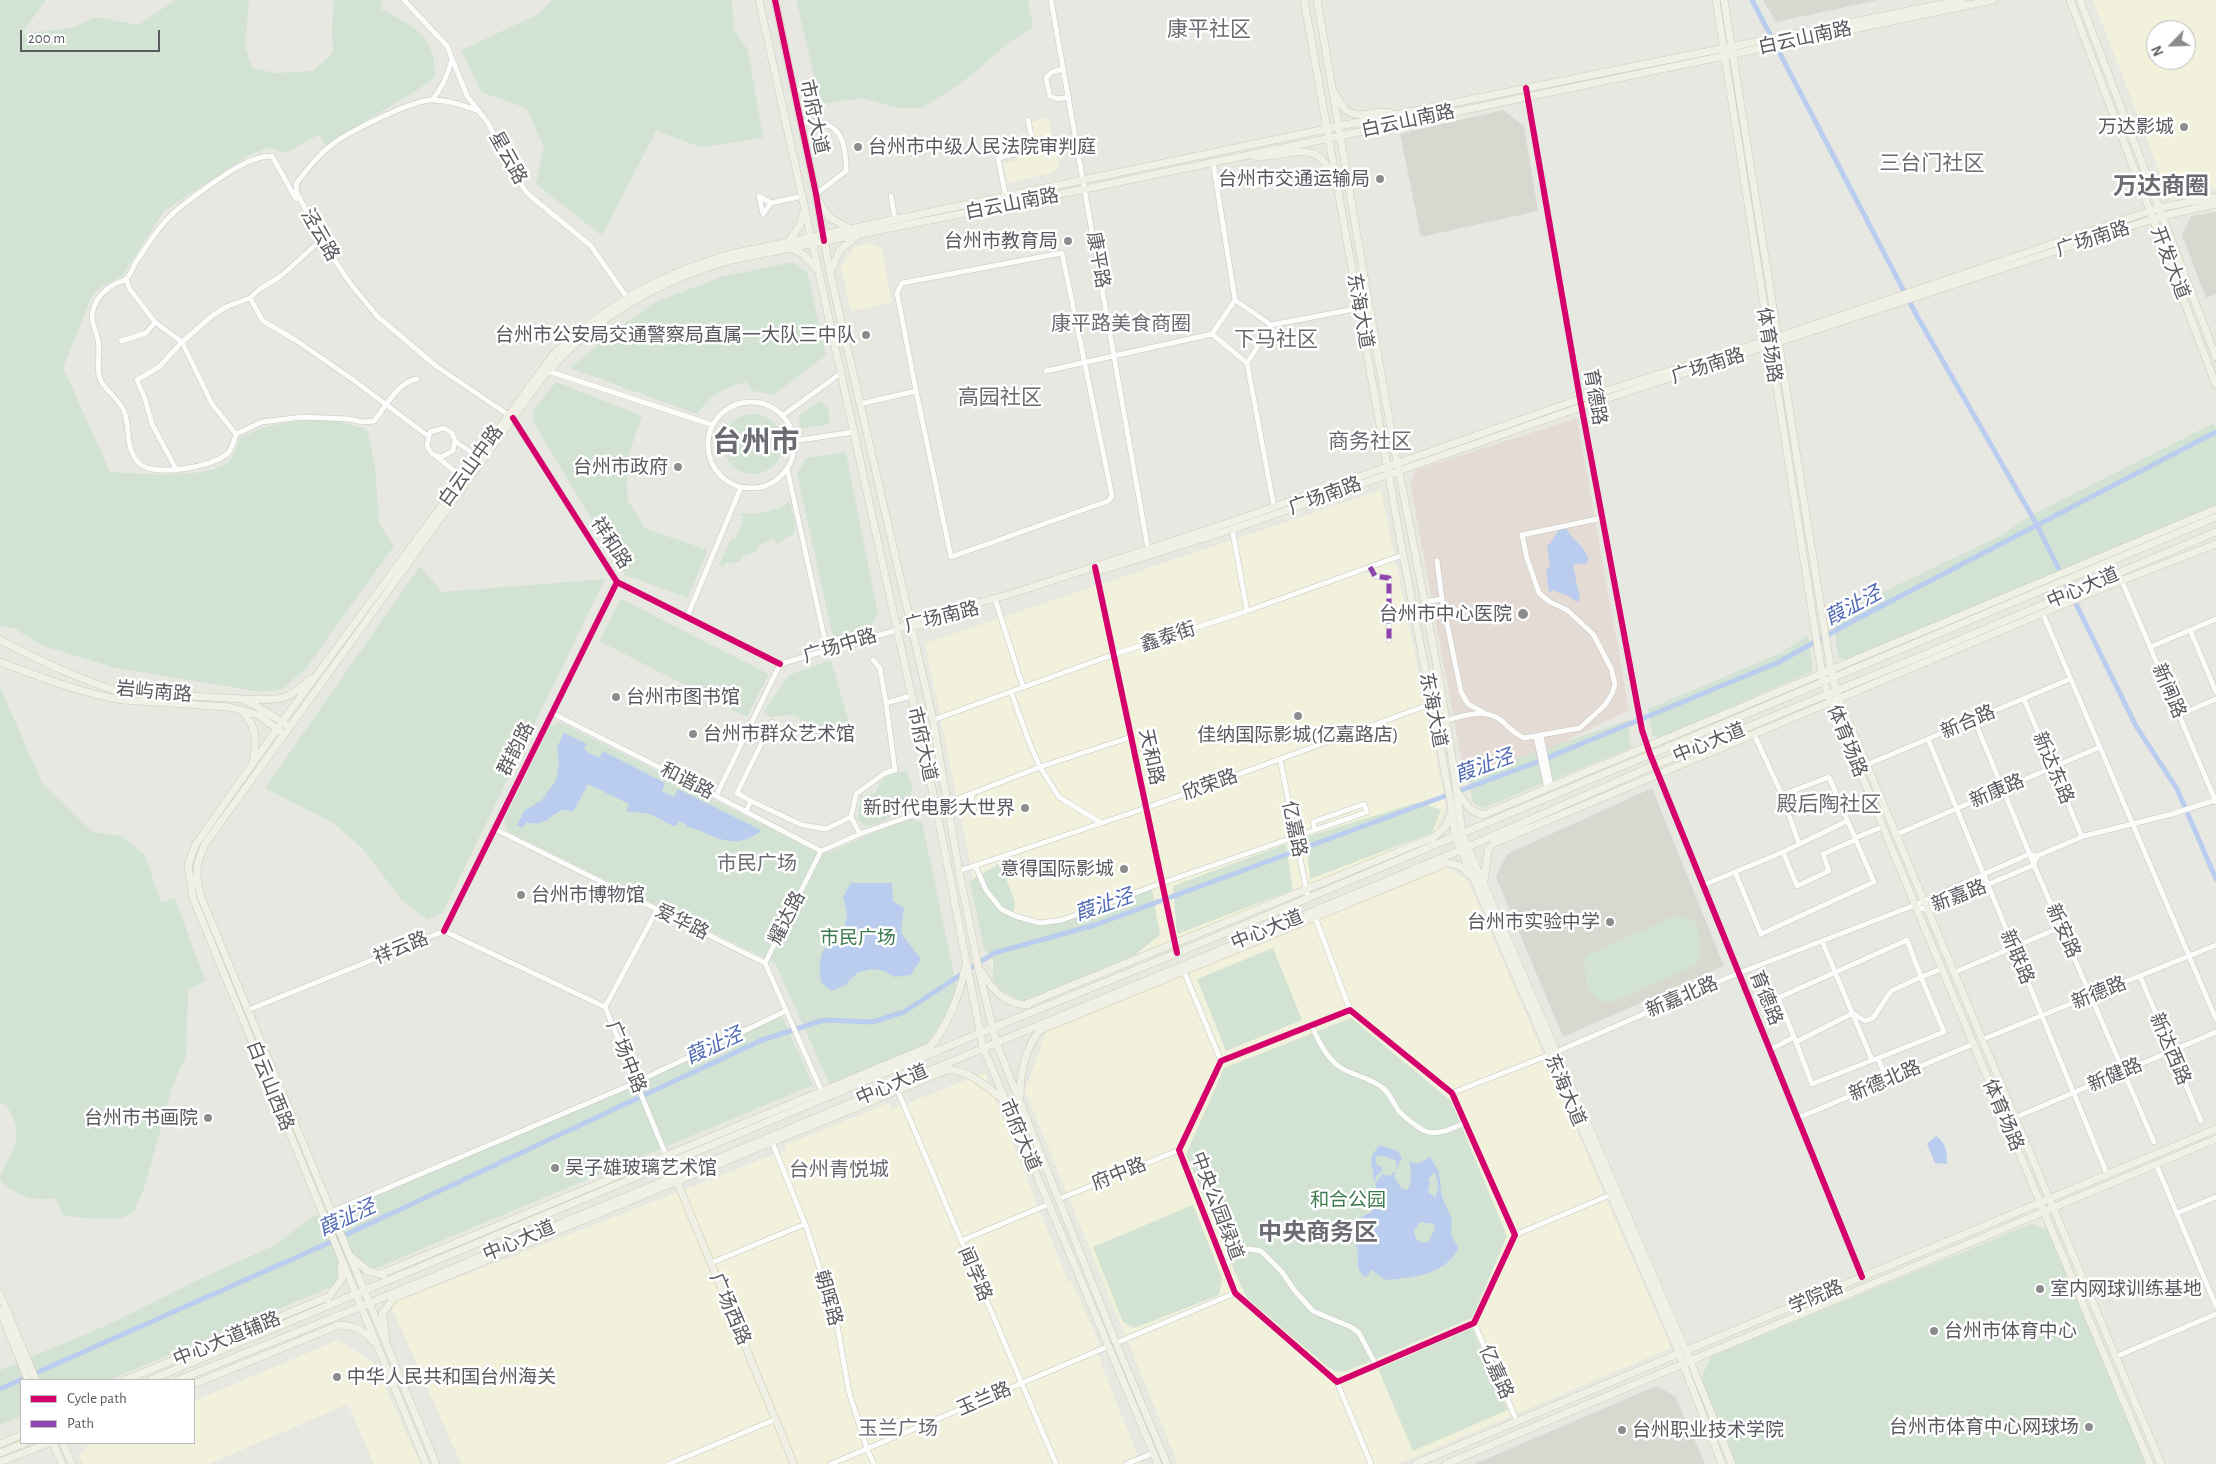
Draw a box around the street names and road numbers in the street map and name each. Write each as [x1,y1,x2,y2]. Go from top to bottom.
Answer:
street label: 白云山南路 [1756,17,1854,59]
street label: 市府大道 [795,77,833,157]
street label: 白云山南路 [1359,100,1457,142]
street label: 星云路 [484,128,532,188]
street label: 白云山南路 [963,184,1061,224]
street label: 泾云路 [296,205,344,265]
street label: 广场南路 [2053,216,2133,262]
street label: 开发大道 [2146,223,2194,303]
street label: 康平路 [1082,230,1114,290]
street label: 东海大道 [1342,272,1378,350]
street label: 体育场路 [1752,306,1786,384]
street label: 广场南路 [1668,343,1748,389]
street label: 育德路 [1579,367,1611,427]
street label: 白云山中路 [434,421,508,511]
street label: 广场南路 [1285,472,1365,520]
street label: 祥和路 [586,513,636,573]
street label: 中心大道 [2044,563,2122,613]
street label: 广场南路 [902,597,982,637]
street label: 鑫泰街 [1137,617,1199,657]
street label: 广场中路 [800,624,880,668]
street label: 新闸路 [2147,660,2191,722]
street label: 东海大道 [1415,671,1451,749]
street label: 岩屿南路 [115,677,193,707]
street label: 新合路 [1937,700,1999,744]
street label: 体育场路 [1822,701,1872,781]
street label: 市府大道 [902,704,942,784]
street label: 群韵路 [493,718,539,780]
street label: 中心大道 [1669,718,1749,768]
street label: 天和路 [1134,727,1168,787]
street label: 新达东路 [2028,729,2078,807]
street label: 和谐路 [656,758,718,804]
street label: 欣荣路 [1179,765,1241,805]
street label: 新康路 [1966,769,2028,813]
street label: 亿嘉路 [1277,799,1311,859]
street label: 新嘉路 [1928,875,1990,917]
street label: 耀达路 [764,887,810,949]
street label: 爱华路 [651,899,713,945]
street label: 新安路 [2041,900,2085,962]
street label: 中心大道 [1227,905,1307,955]
street label: 新联路 [1995,926,2039,988]
street label: 祥云路 [370,927,432,969]
street label: 育德路 [1745,967,1787,1029]
street label: 新嘉北路 [1643,972,1721,1022]
street label: 新德路 [2068,972,2130,1014]
street label: 新达西路 [2145,1010,2195,1088]
street label: 广场中路 [601,1017,651,1097]
street label: 白云山西路 [242,1038,298,1134]
street label: 东海大道 [1540,1051,1590,1129]
street label: 新健路 [2084,1053,2146,1097]
street label: 新德北路 [1846,1056,1924,1106]
street label: 中心大道 [853,1060,931,1110]
street label: 体育场路 [1978,1076,2028,1154]
street label: 市府大道 [995,1096,1045,1174]
street label: 中央公园绿道 [1186,1149,1248,1263]
street label: 府中路 [1088,1153,1150,1195]
street label: 中心大道 [480,1216,558,1266]
street label: 闻学路 [953,1243,997,1305]
street label: 朝晖路 [809,1267,847,1329]
street label: 广场西路 [705,1270,755,1348]
street label: 学院路 [1785,1275,1847,1319]
street label: 中心大道辅路 [170,1307,284,1371]
street label: 亿嘉路 [1474,1341,1518,1403]
street label: 玉兰路 [953,1377,1015,1421]

